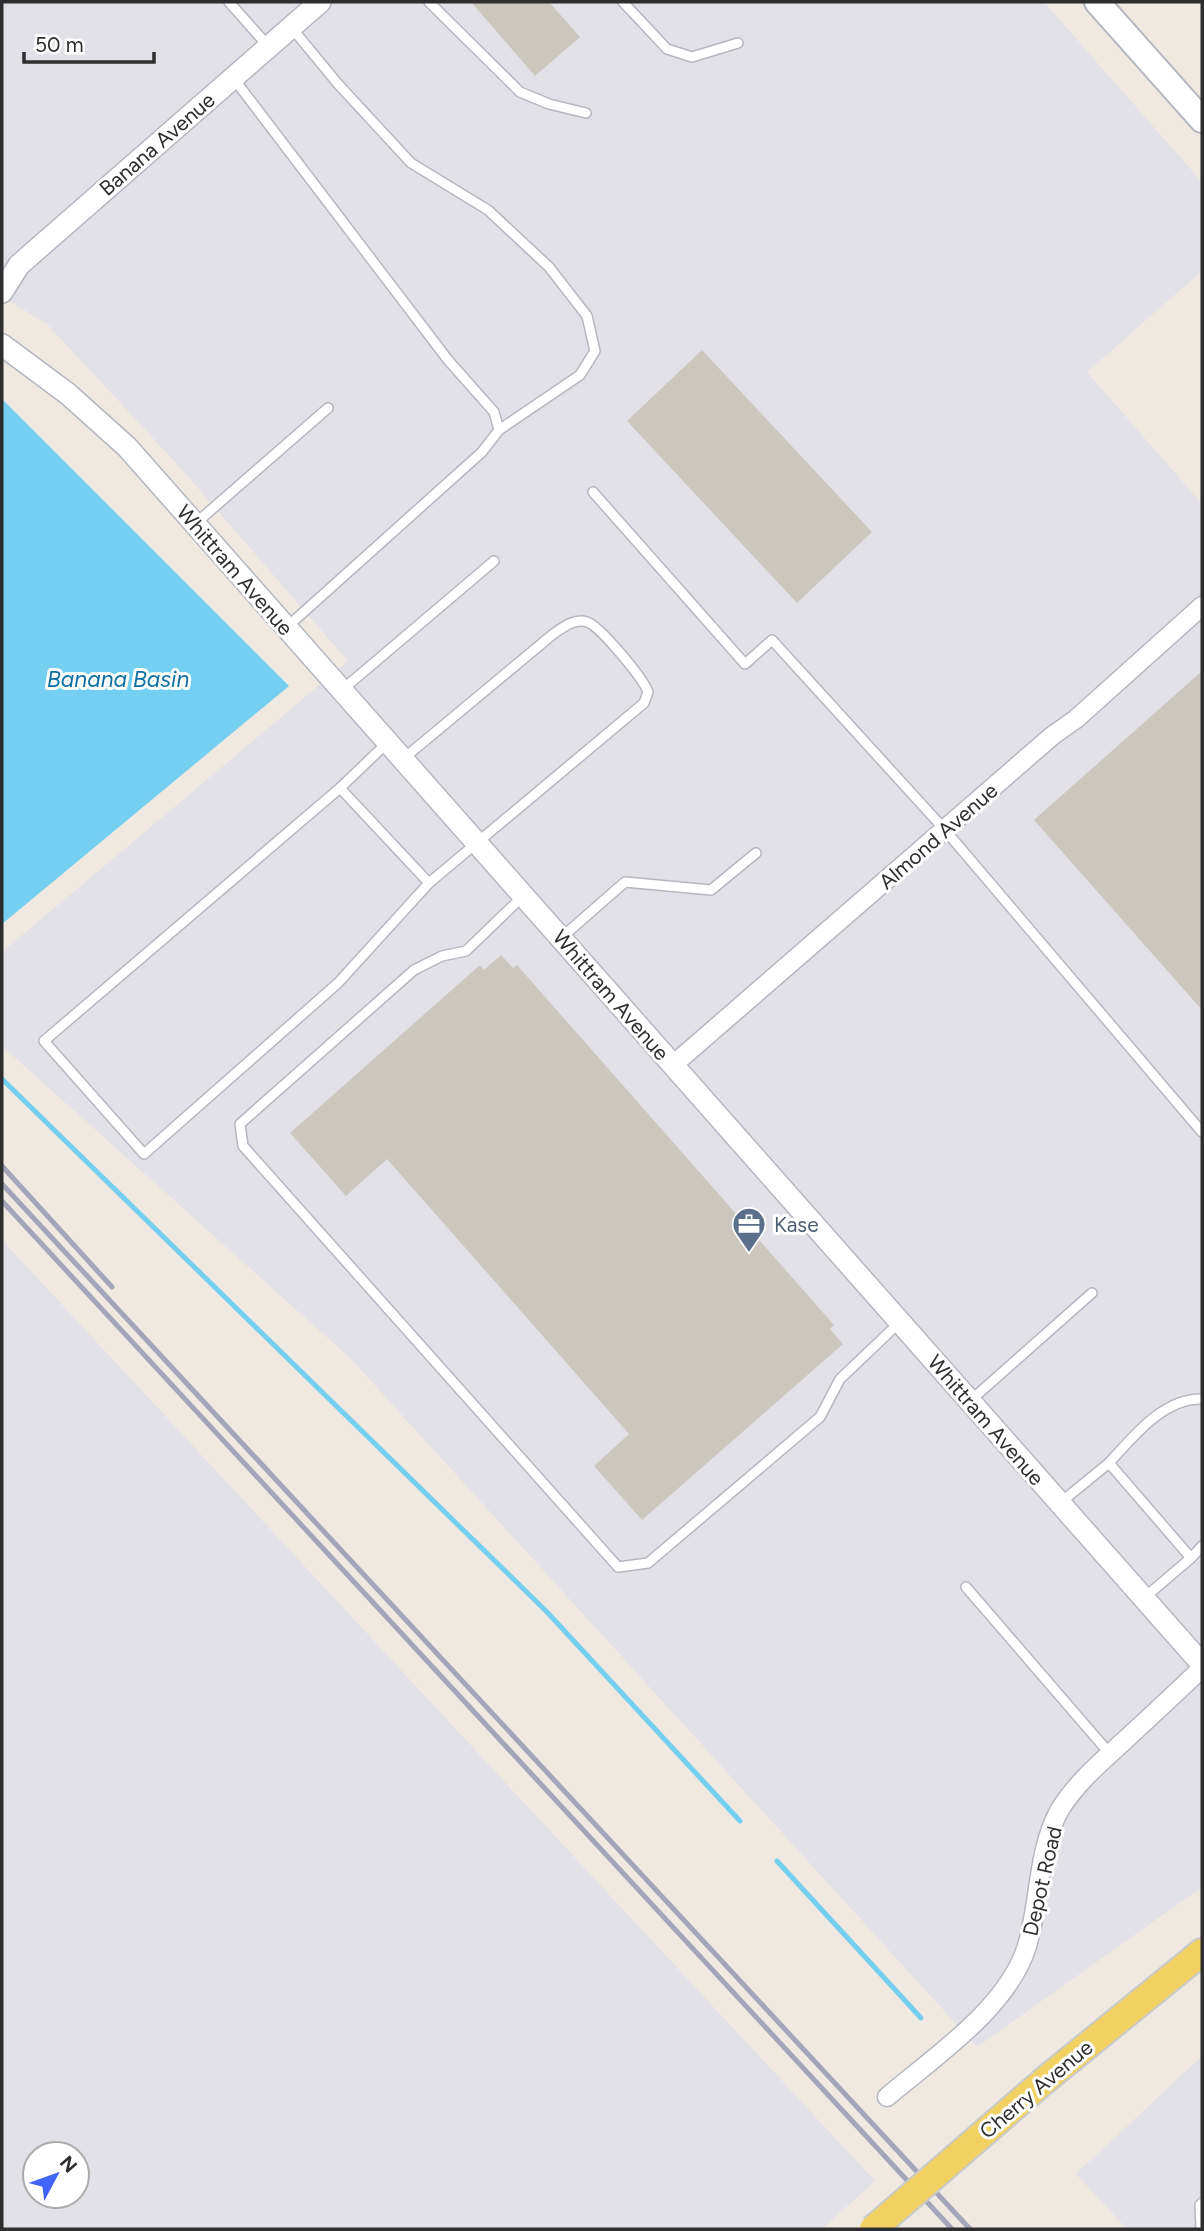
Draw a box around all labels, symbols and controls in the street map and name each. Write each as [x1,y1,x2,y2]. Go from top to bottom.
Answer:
scale bar [24,21,154,65]
text: 50 m [35,32,84,57]
street label: Banana Avenue [94,87,220,201]
street label: Whittram Avenue [172,500,298,640]
water label: Banana Basin [47,665,189,693]
street label: Almond Avenue [874,778,1002,894]
street label: Whittram Avenue [548,925,674,1065]
office icon: Kase [730,1205,768,1254]
place label: Kase [774,1212,819,1237]
street label: Whittram Avenue [923,1350,1049,1490]
street label: Depot Road [1017,1824,1067,1938]
street label: Cherry Avenue [974,2034,1098,2144]
north arrow [21,2140,91,2210]
text: N [55,2151,82,2177]

